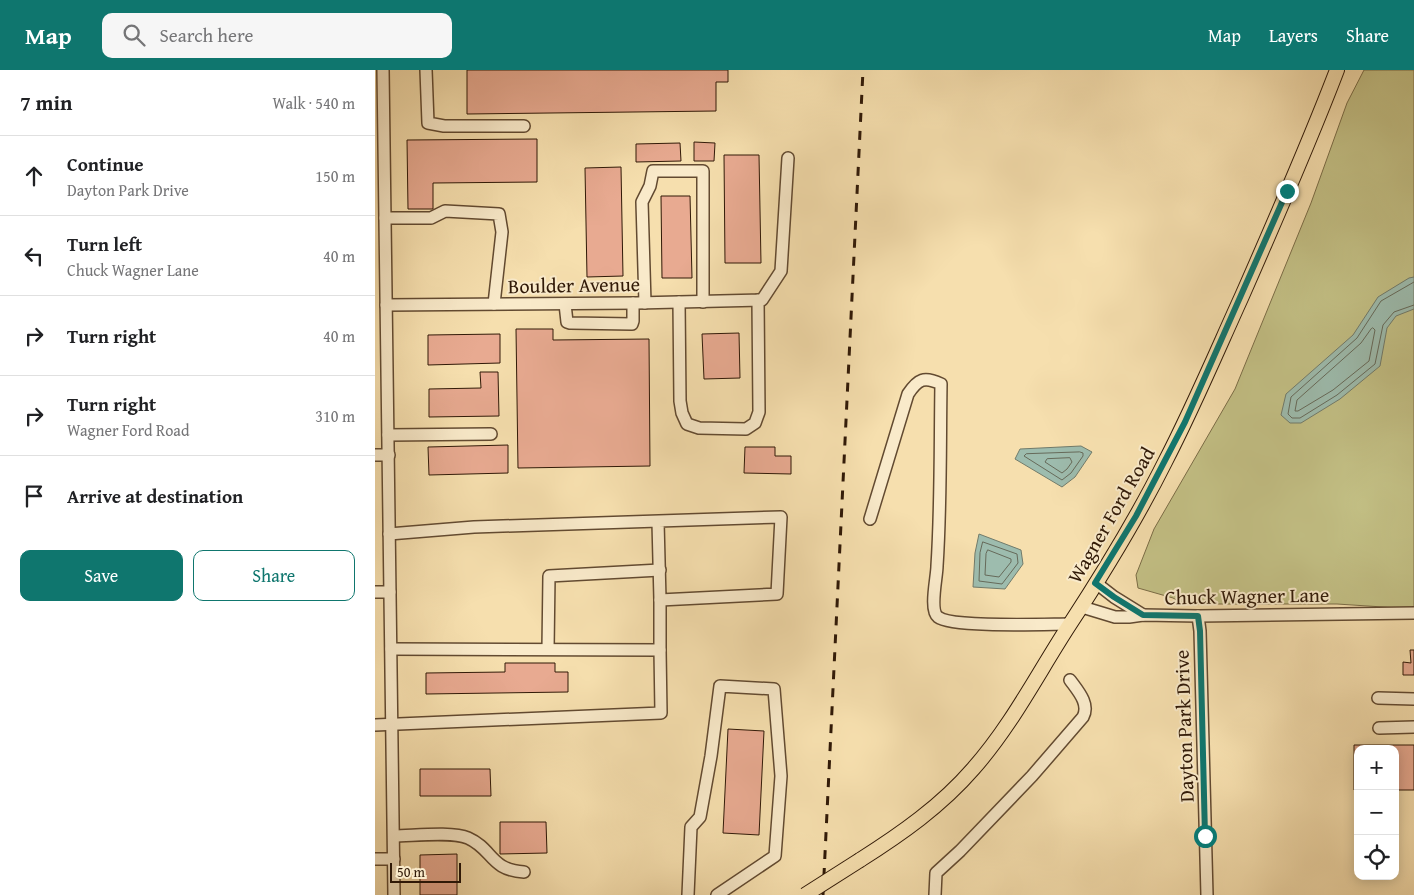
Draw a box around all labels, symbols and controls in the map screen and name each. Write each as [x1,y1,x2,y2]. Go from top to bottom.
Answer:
search box [102,13,452,58]
text: Map [25,18,72,53]
icon: search [120,21,148,49]
text: Search here [160,21,253,49]
text: Map [1208,22,1241,49]
text: Layers [1269,22,1318,49]
text: Share [1346,22,1389,49]
text: 7 min [20,87,72,118]
text: Walk · 540 m [272,91,355,115]
text: Continue [67,150,144,178]
icon: ahead [20,162,48,190]
text: 150 m [315,164,355,188]
text: Dayton Park Drive [67,178,189,202]
route end [1276,180,1299,203]
text: Turn left [67,230,142,258]
icon: left [20,242,48,270]
text: 40 m [323,244,355,268]
text: Chuck Wagner Lane [67,258,199,282]
street label: Boulder Avenue [508,269,640,300]
icon: right [20,322,48,350]
text: Turn right [67,322,156,350]
text: 40 m [323,324,355,348]
text: Turn right [67,390,156,418]
icon: right [20,402,48,430]
text: 310 m [315,404,355,428]
text: Wagner Ford Road [67,418,189,442]
street label: Wagner Ford Road [1060,441,1162,588]
icon: arrive [20,482,48,510]
text: Arrive at destination [67,482,243,510]
button: Save [20,550,183,601]
button: Share [193,550,355,601]
street label: Chuck Wagner Lane [1164,580,1330,611]
street label: Dayton Park Drive [1166,649,1201,803]
map controls [1354,745,1399,880]
button: + [1354,745,1399,790]
button: − [1354,790,1399,835]
route start [1194,825,1217,848]
button: locate [1354,835,1399,880]
scale bar [390,860,461,883]
text: 50 m [397,862,425,882]

